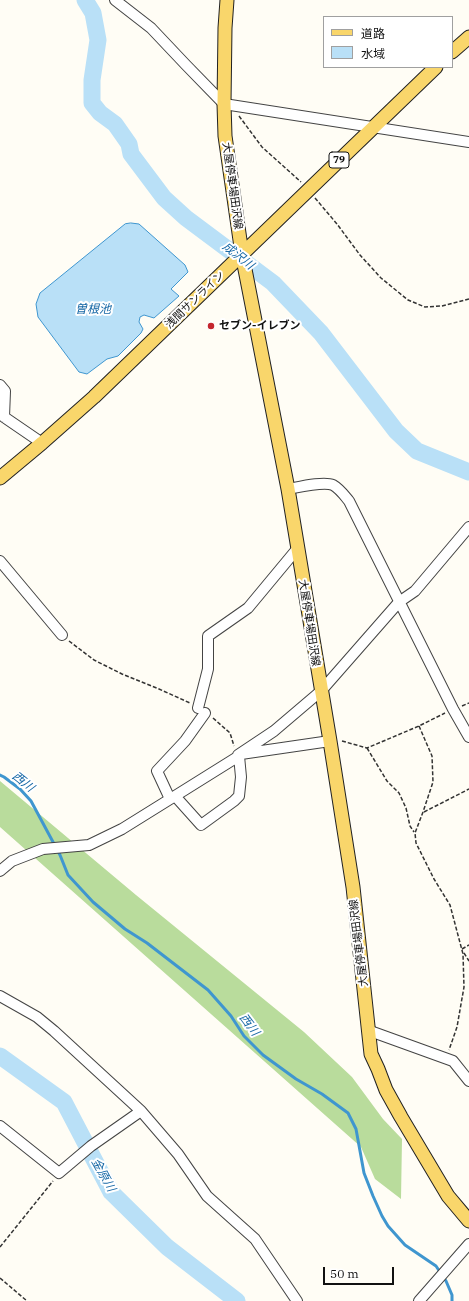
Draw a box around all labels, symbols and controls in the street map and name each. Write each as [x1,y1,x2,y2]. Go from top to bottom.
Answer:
legend [323,16,453,68]
text: 道路 [361,26,385,41]
text: 水域 [361,46,385,61]
street label: 大屋停車場田沢線 [219,142,245,230]
road number: 79 [329,152,349,168]
water label: 成沢川 [219,239,257,273]
street label: 浅間サンライン [163,269,227,331]
water label: 曽根池 [75,303,111,317]
place label: セブン-イレブン [219,319,300,333]
marker: セブン-イレブン [206,321,216,331]
street label: 大屋停車場田沢線 [296,579,322,667]
water label: 西川 [9,769,37,795]
street label: 大屋停車場田沢線 [347,899,371,987]
water label: 西川 [236,1011,262,1039]
water label: 金原川 [88,1156,118,1194]
scale bar [325,1259,396,1285]
text: 50 m [330,1266,359,1281]

